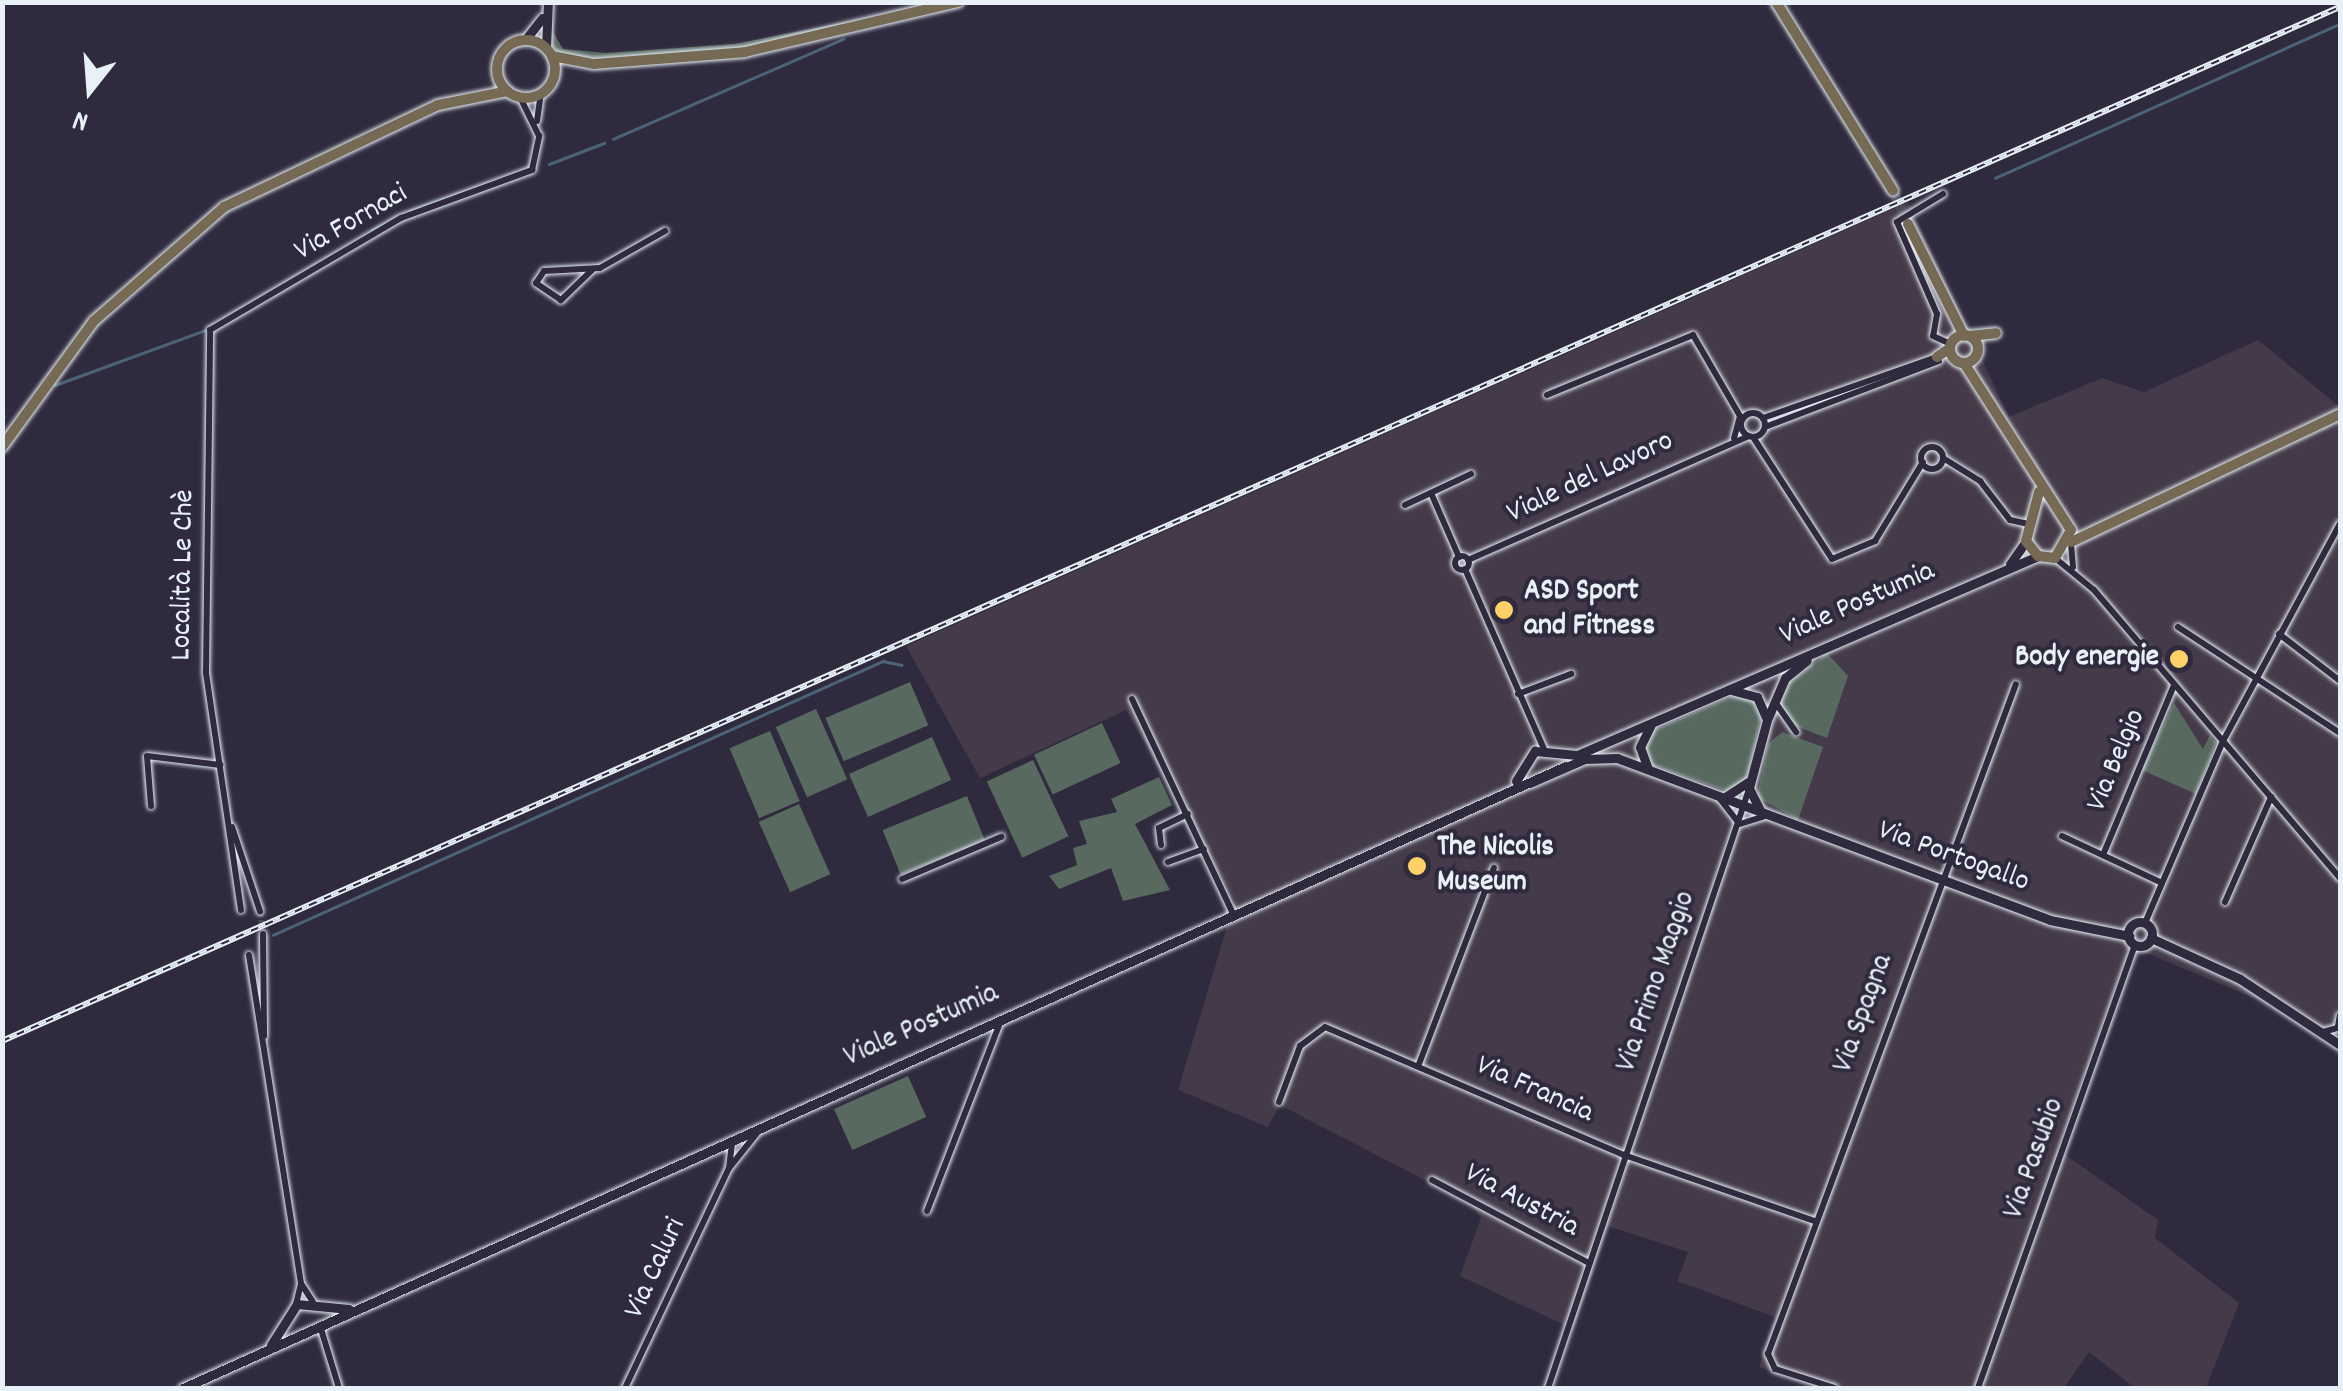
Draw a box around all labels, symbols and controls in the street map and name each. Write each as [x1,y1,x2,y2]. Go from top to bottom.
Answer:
north arrow [40,40,140,140]
text: N [69,98,94,140]
street label: Via Fornaci [289,177,415,271]
street label: Viale del Lavoro [1502,425,1680,533]
street label: Località Le Chè [166,489,204,661]
street label: Viale Postumia [1775,555,1941,655]
place label: ASD Sport and Fitness [1524,575,1655,646]
marker: ASD Sport and Fitness [1493,599,1515,621]
place label: Body energie [2015,641,2159,677]
marker: Body energie [2168,648,2190,670]
street label: Via Belgio [2080,705,2156,817]
street label: Via Portogallo [1873,814,2033,902]
place label: The Nicolis Museum [1437,831,1554,902]
marker: The Nicolis Museum [1406,855,1428,877]
street label: Via Primo Maggio [1610,887,1706,1077]
street label: Via Spagna [1827,950,1903,1078]
street label: Viale Postumia [839,977,1005,1077]
street label: Via Francia [1470,1049,1598,1133]
street label: Via Pasubio [1998,1094,2074,1224]
street label: Via Austria [1458,1157,1584,1247]
street label: Via Caluri [618,1213,696,1325]

